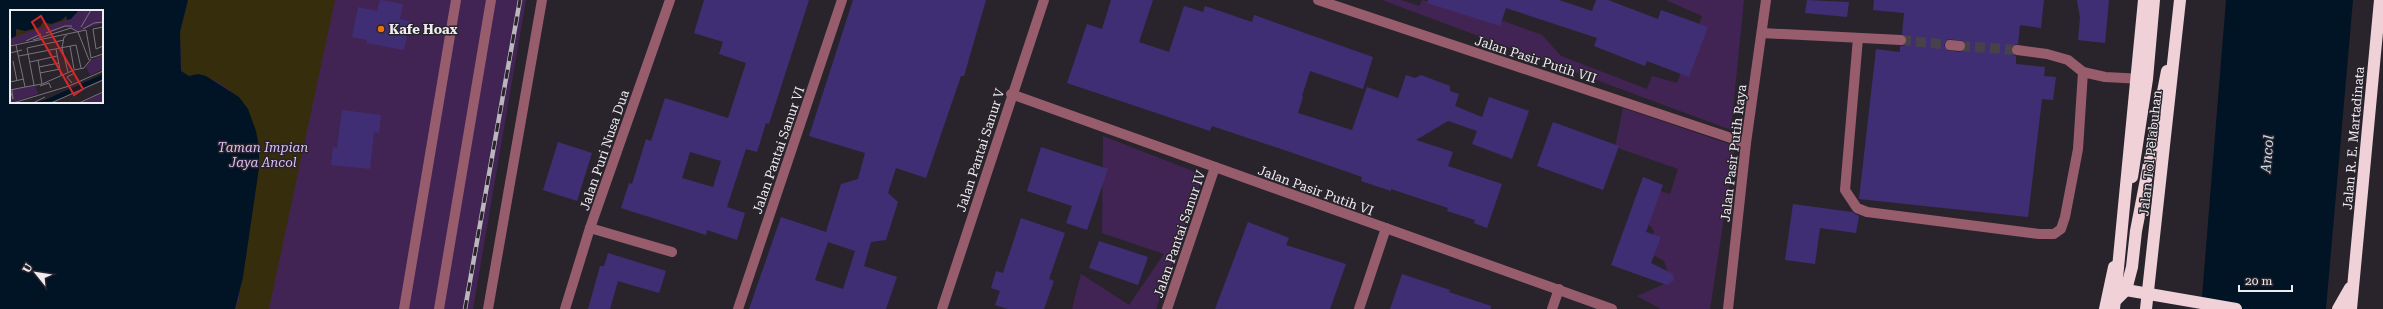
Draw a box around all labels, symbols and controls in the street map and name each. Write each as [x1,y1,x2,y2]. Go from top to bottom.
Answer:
inset map [10,10,103,103]
place label: Kafe Hoax [389,22,458,37]
marker: Kafe Hoax [376,24,386,34]
street label: Jalan Pasir Putih VII [1473,33,1599,86]
street label: Jalan R. E. Martadinata [2340,66,2367,210]
street label: Jalan Pantai Sanur VI [750,84,807,216]
street label: Jalan Pasir Putih Raya [1718,84,1749,223]
street label: Jalan Pantai Sanur V [953,87,1008,214]
street label: Jalan Puri Nusa Dua [577,88,632,212]
street label: Jalan Tol Pelabuhan [2136,89,2165,217]
water label: Ancol [2257,135,2277,174]
park label: Taman Impian Jaya Ancol [218,140,308,170]
street label: Jalan Pasir Putih VI [1256,163,1376,218]
street label: Jalan Pantai Sanur IV [1151,169,1208,300]
north arrow [16,253,56,293]
text: U [20,261,36,275]
scale bar [2239,267,2292,293]
text: 20 m [2245,274,2272,288]

